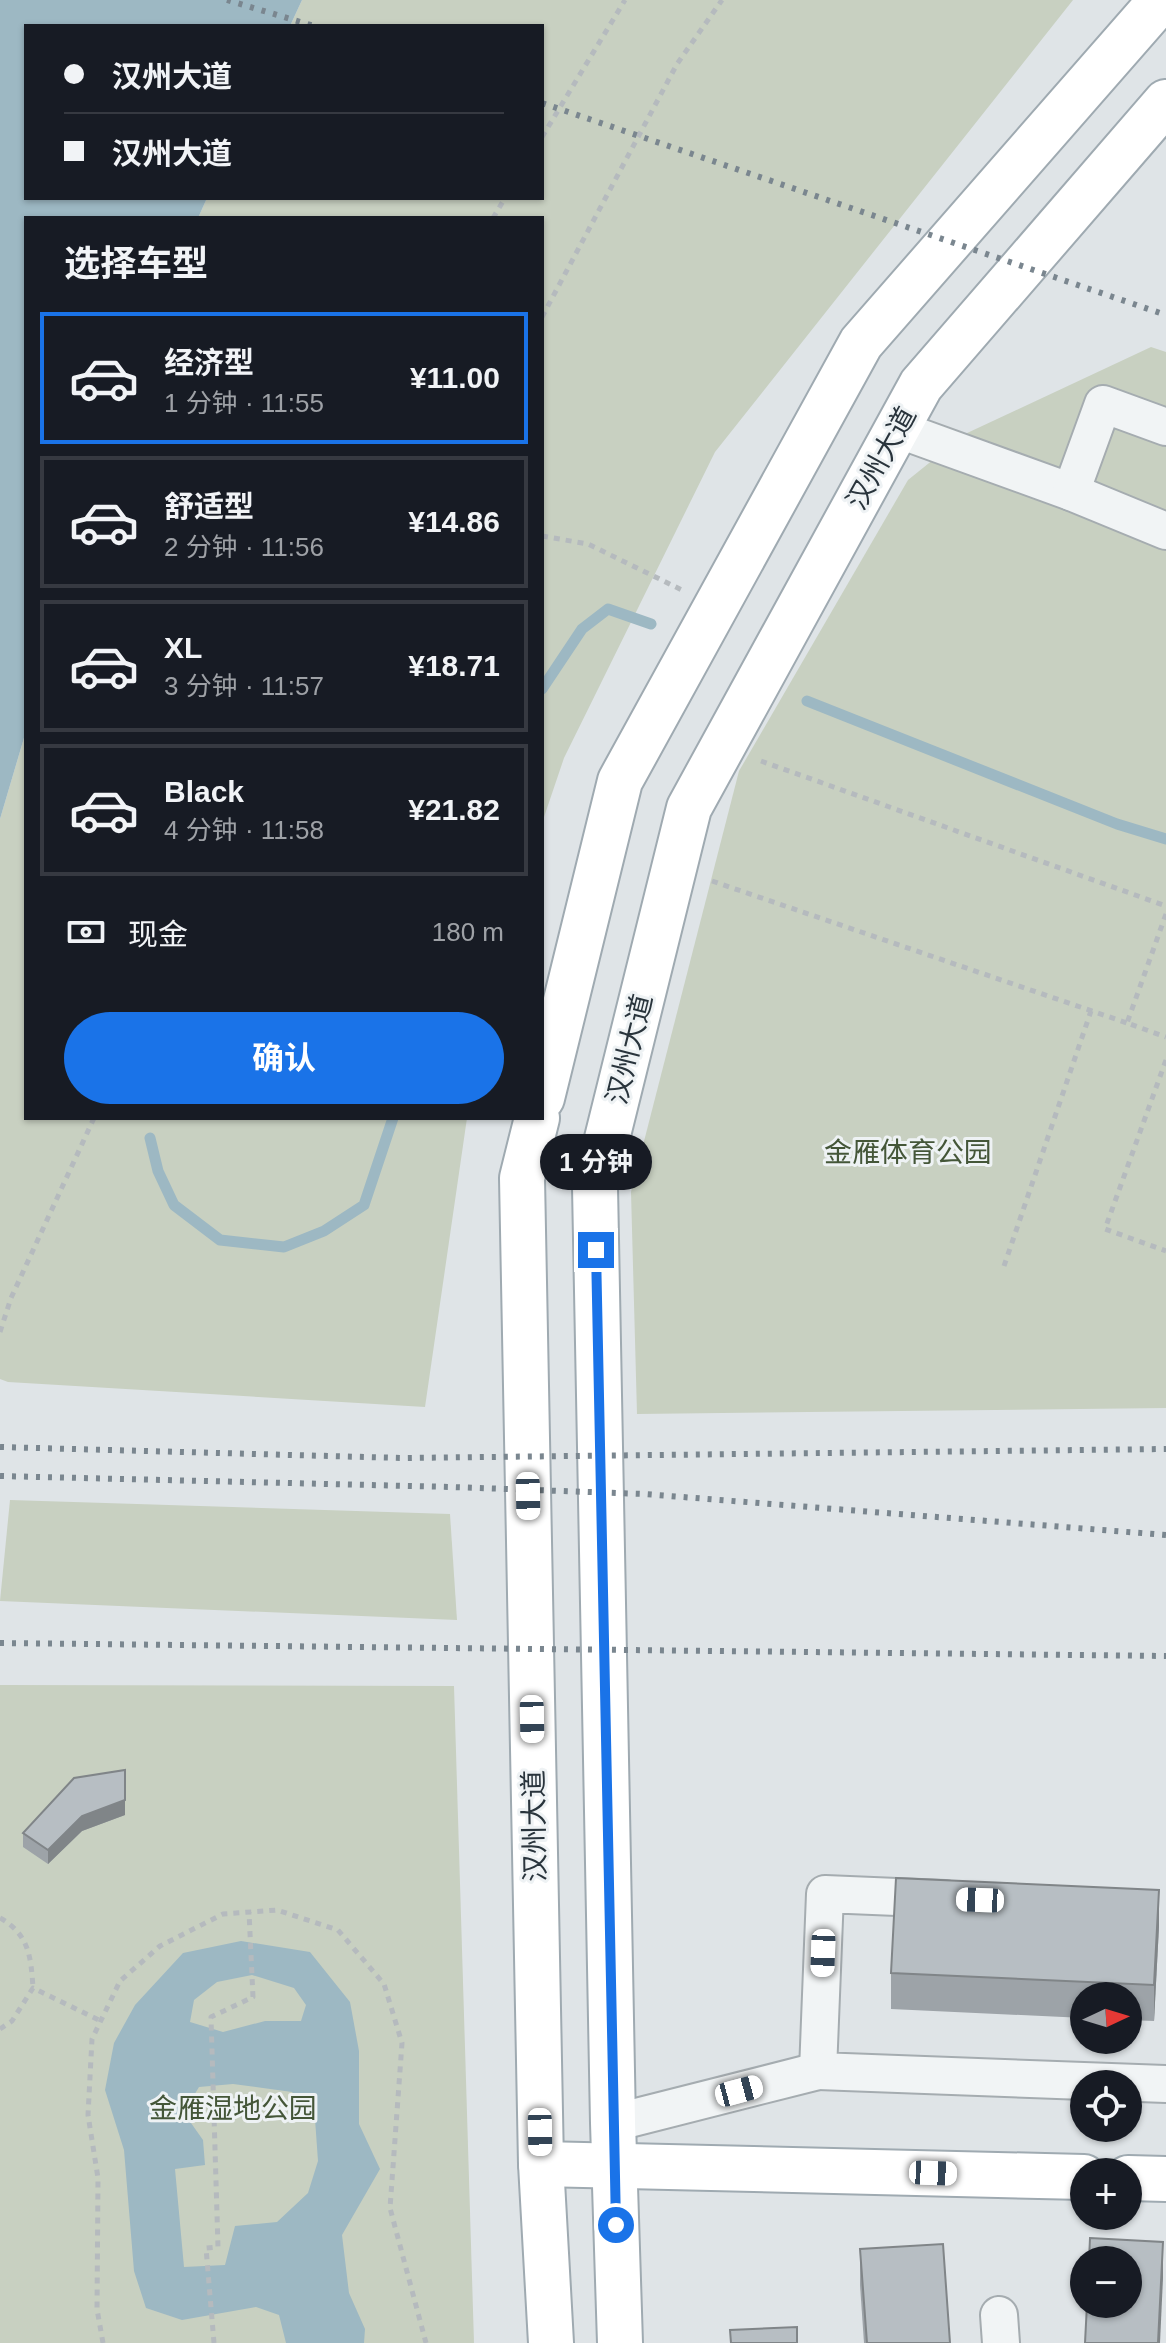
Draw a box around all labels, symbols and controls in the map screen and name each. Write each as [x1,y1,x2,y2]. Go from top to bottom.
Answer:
text: 汉州大道 [112,60,232,93]
text: 汉州大道 [112,137,232,170]
text: 选择车型 [64,243,208,284]
icon: car [68,342,140,414]
text: 经济型 [164,346,254,379]
text: ¥11.00 [410,361,500,394]
text: 1 分钟 · 11:55 [164,388,324,418]
street label: 汉州大道 [841,402,922,515]
icon: car [68,486,140,558]
text: 舒适型 [164,490,254,523]
text: ¥14.86 [408,505,500,538]
text: 2 分钟 · 11:56 [164,532,324,562]
icon: car [68,630,140,702]
text: XL [164,631,202,664]
text: ¥18.71 [408,649,500,682]
text: 3 分钟 · 11:57 [164,671,324,701]
icon: car [68,774,140,846]
text: Black [164,775,244,808]
text: ¥21.82 [408,793,500,826]
text: 4 分钟 · 11:58 [164,815,324,845]
icon: cash [64,910,108,954]
text: 180 m [432,917,504,947]
text: 现金 [128,918,188,951]
street label: 汉州大道 [601,991,658,1107]
button: 确认 [64,1012,504,1104]
callout: 1 分钟 [540,1134,652,1190]
park label: 金雁体育公园 [824,1137,992,1168]
text: 1 分钟 [559,1147,633,1177]
route end [578,1232,614,1268]
car [516,1472,540,1520]
car [520,1695,544,1743]
street label: 汉州大道 [518,1770,551,1882]
car [956,1887,1004,1913]
car [810,1929,836,1977]
north arrow [1070,1982,1142,2054]
map controls [1070,1982,1142,2318]
button: locate [1070,2070,1142,2142]
car [713,2073,765,2109]
park label: 金雁湿地公园 [149,2093,317,2124]
car [528,2108,552,2156]
button: + [1070,2158,1142,2230]
car [909,2160,957,2186]
route start [598,2207,634,2243]
button: − [1070,2246,1142,2318]

